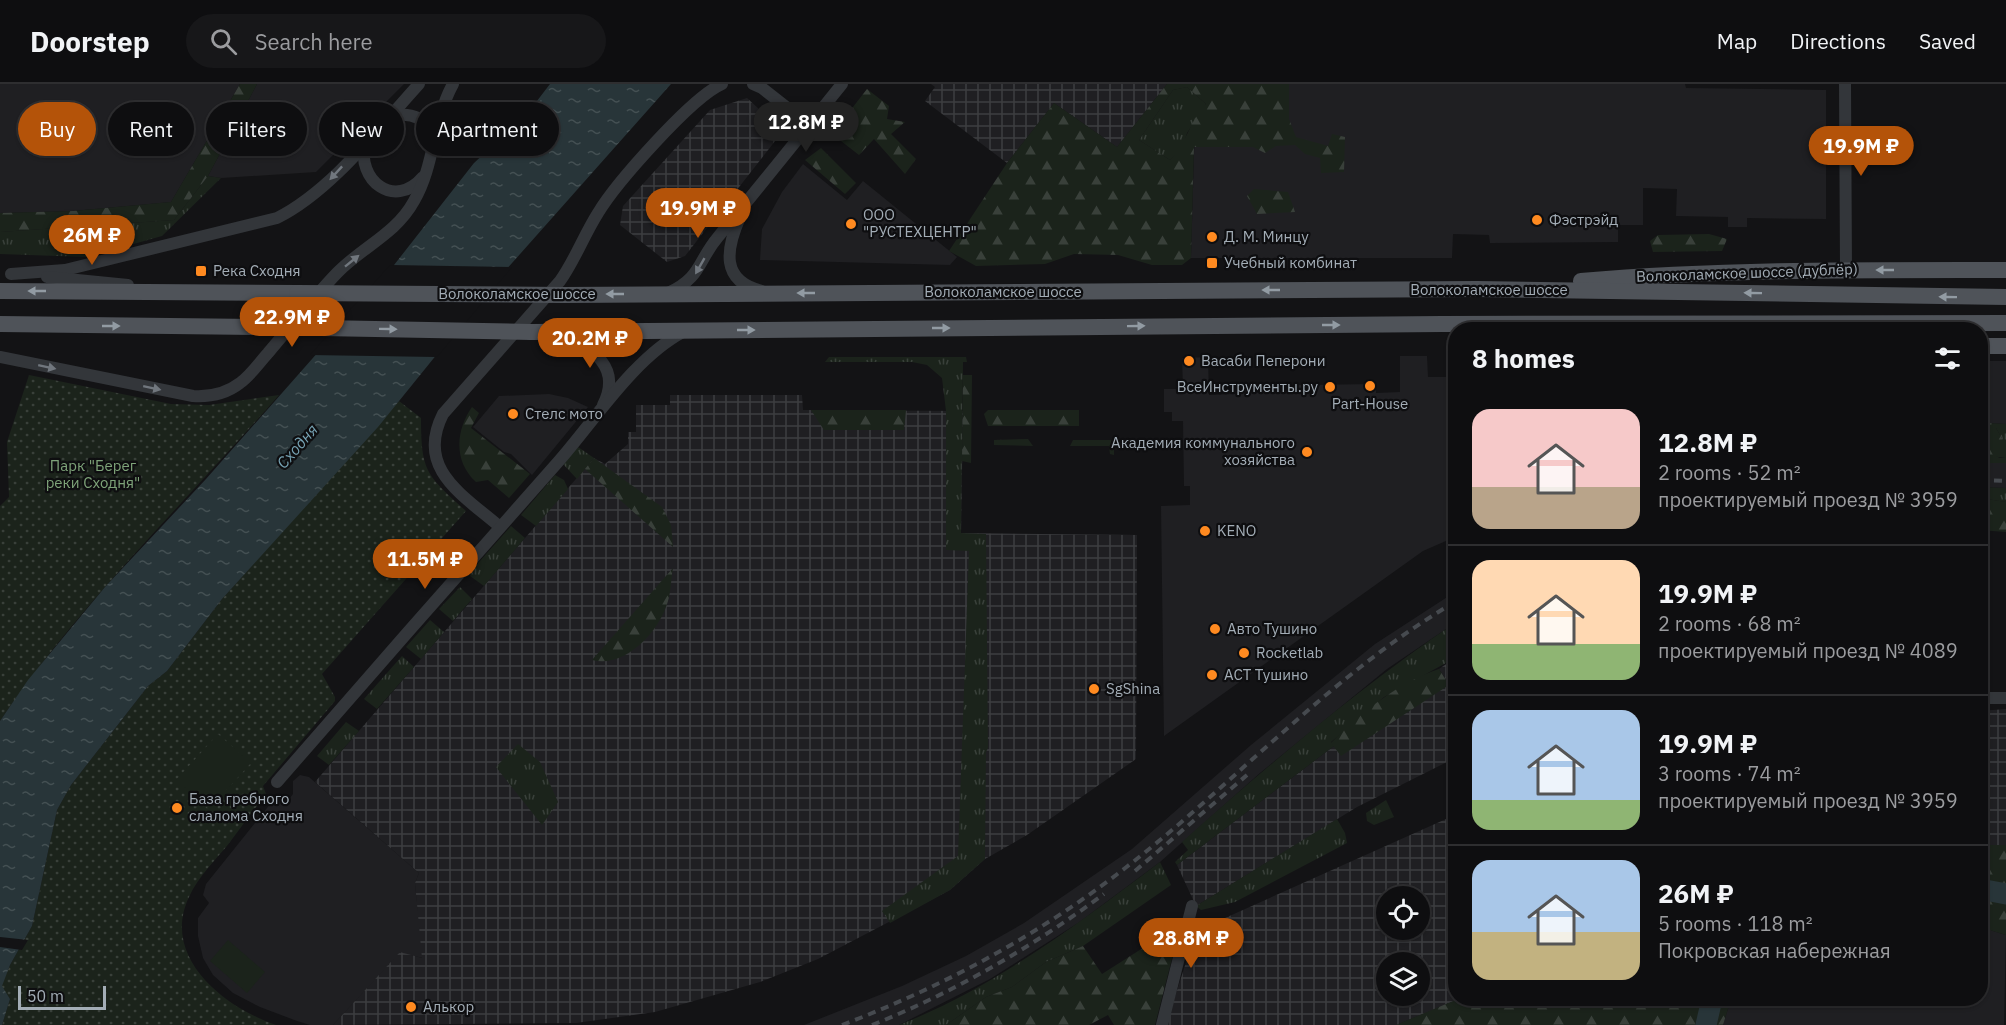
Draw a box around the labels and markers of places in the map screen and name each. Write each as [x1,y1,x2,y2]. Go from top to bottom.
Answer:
pin: 12.8M ₽ [751,102,861,153]
pin: 19.9M ₽ [1806,126,1916,177]
pin: 19.9M ₽ [643,188,753,239]
place label: ООО "РУСТЕХЦЕНТР" [863,205,977,241]
place label: Фэстрэйд [1549,210,1618,229]
marker: Фэстрэйд [1530,213,1544,227]
pin: 26M ₽ [50,215,134,266]
marker: ООО "РУСТЕХЦЕНТР" [844,217,858,231]
place label: Д. М. Минцу [1224,227,1309,246]
marker: Д. М. Минцу [1205,230,1219,244]
place label: Учебный комбинат [1224,253,1357,272]
marker: Учебный комбинат [1205,256,1219,270]
place label: Река Сходня [213,261,301,280]
marker: Река Сходня [194,264,208,278]
pin: 22.9M ₽ [237,297,347,348]
pin: 20.2M ₽ [535,318,645,369]
place label: Васаби Пеперони [1201,351,1325,370]
marker: Васаби Пеперони [1182,354,1196,368]
place label: ВсеИнструменты.ру [1177,377,1319,396]
marker: Part-House [1363,379,1377,393]
marker: ВсеИнструменты.ру [1323,380,1337,394]
place label: Part-House [1332,394,1408,413]
place label: Стелс мото [525,404,603,423]
marker: Стелс мото [506,407,520,421]
place label: Академия коммунального хозяйства [1111,433,1295,469]
marker: Академия коммунального хозяйства [1300,445,1314,459]
place label: KENO [1217,521,1256,540]
marker: KENO [1198,524,1212,538]
pin: 11.5M ₽ [370,539,480,590]
place label: Авто Тушино [1227,619,1317,638]
marker: Авто Тушино [1208,622,1222,636]
place label: Rocketlab [1256,643,1323,662]
marker: Rocketlab [1237,646,1251,660]
place label: АСТ Тушино [1224,665,1308,684]
marker: АСТ Тушино [1205,668,1219,682]
place label: SgShina [1106,679,1160,698]
marker: SgShina [1087,682,1101,696]
place label: База гребного слалома Сходня [189,789,303,825]
marker: База гребного слалома Сходня [170,801,184,815]
pin: 28.8M ₽ [1136,918,1246,969]
place label: Алькор [423,997,474,1016]
marker: Алькор [404,1000,418,1014]

